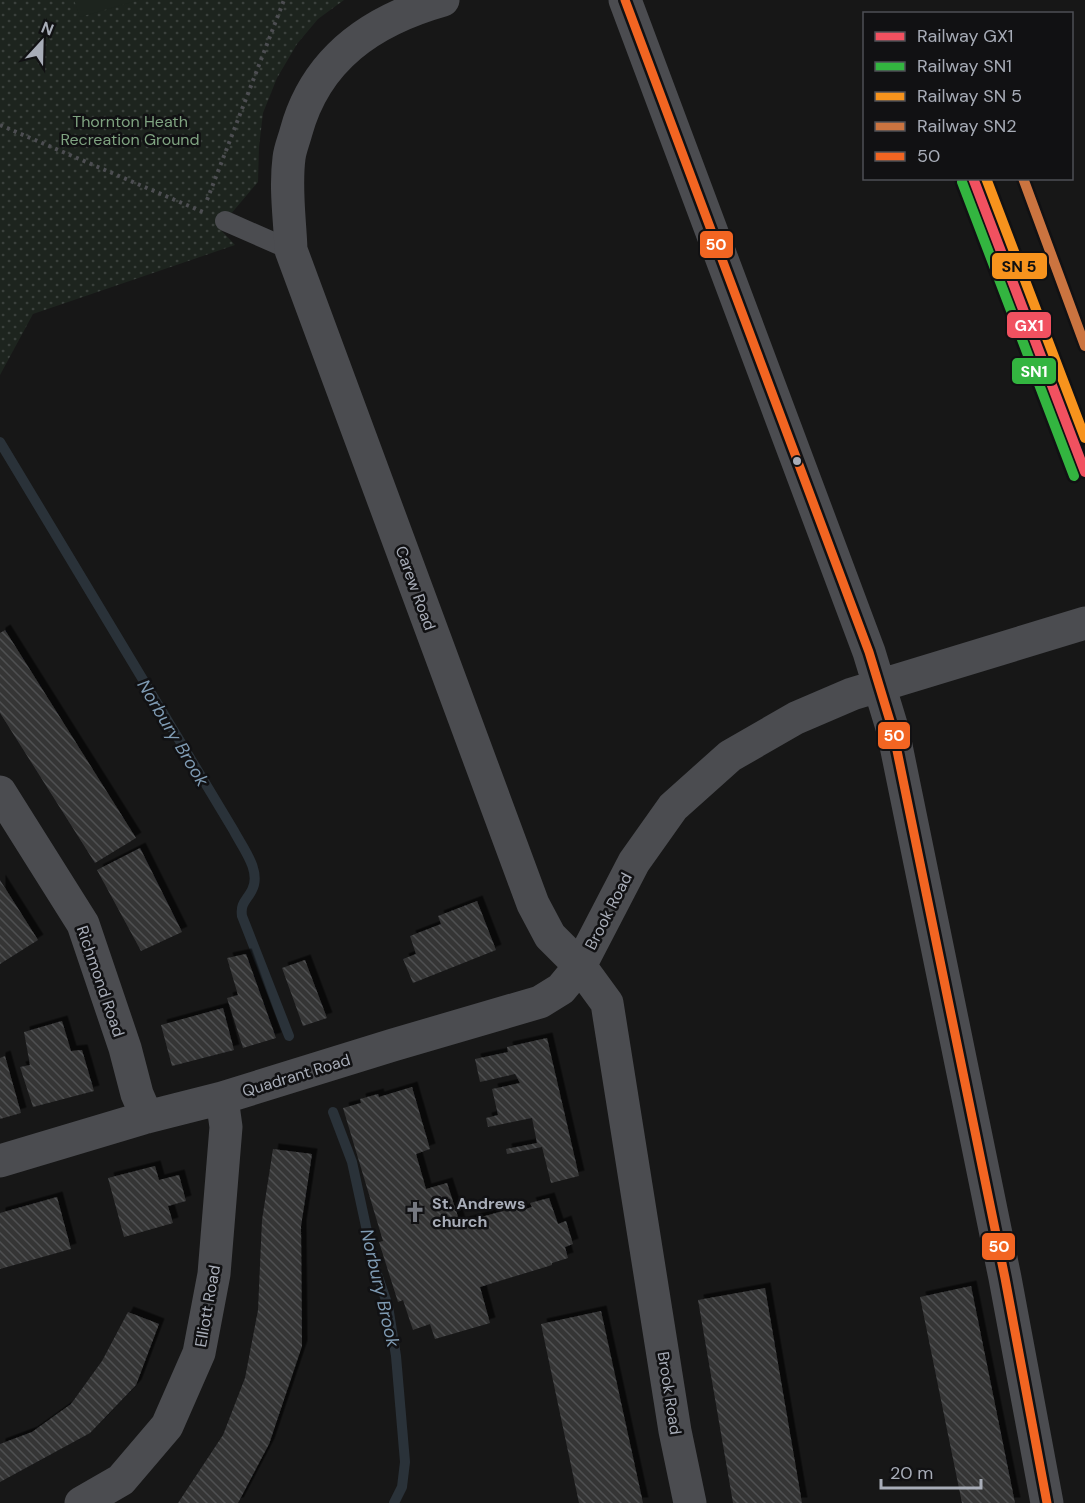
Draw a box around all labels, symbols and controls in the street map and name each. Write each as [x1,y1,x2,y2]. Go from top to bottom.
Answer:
north arrow [12,12,72,72]
legend [863,12,1073,180]
text: N [38,17,57,40]
text: Railway GX1 [917,24,1013,48]
text: Railway SN1 [917,54,1012,78]
text: Railway SN 5 [917,84,1022,108]
park label: Thornton Heath Recreation Ground [60,111,200,150]
text: Railway SN2 [917,114,1017,138]
text: 50 [917,144,940,168]
line badge: 50 [699,230,734,259]
text: 50 [705,234,727,255]
line badge: SN 5 [991,252,1048,280]
text: SN 5 [1001,256,1037,277]
line badge: GX1 [1006,311,1052,339]
text: GX1 [1015,315,1044,336]
line badge: SN1 [1011,357,1057,385]
text: SN1 [1020,361,1048,382]
unlabelled marker [791,455,803,467]
street label: Carew Road [391,543,440,633]
water label: Norbury Brook [132,675,215,792]
line badge: 50 [877,721,911,750]
text: 50 [883,725,905,746]
street label: Brook Road [580,869,637,953]
street label: Richmond Road [72,923,129,1040]
street label: Quadrant Road [240,1049,353,1102]
place label: St. Andrews church [432,1193,525,1232]
church icon: St. Andrews church [403,1200,427,1224]
water label: Norbury Brook [355,1226,405,1350]
line badge: 50 [981,1232,1016,1261]
text: 50 [988,1236,1010,1257]
street label: Elliott Road [190,1263,225,1349]
street label: Brook Road [653,1350,686,1436]
scale bar [881,1452,982,1490]
text: 20 m [890,1461,933,1485]

